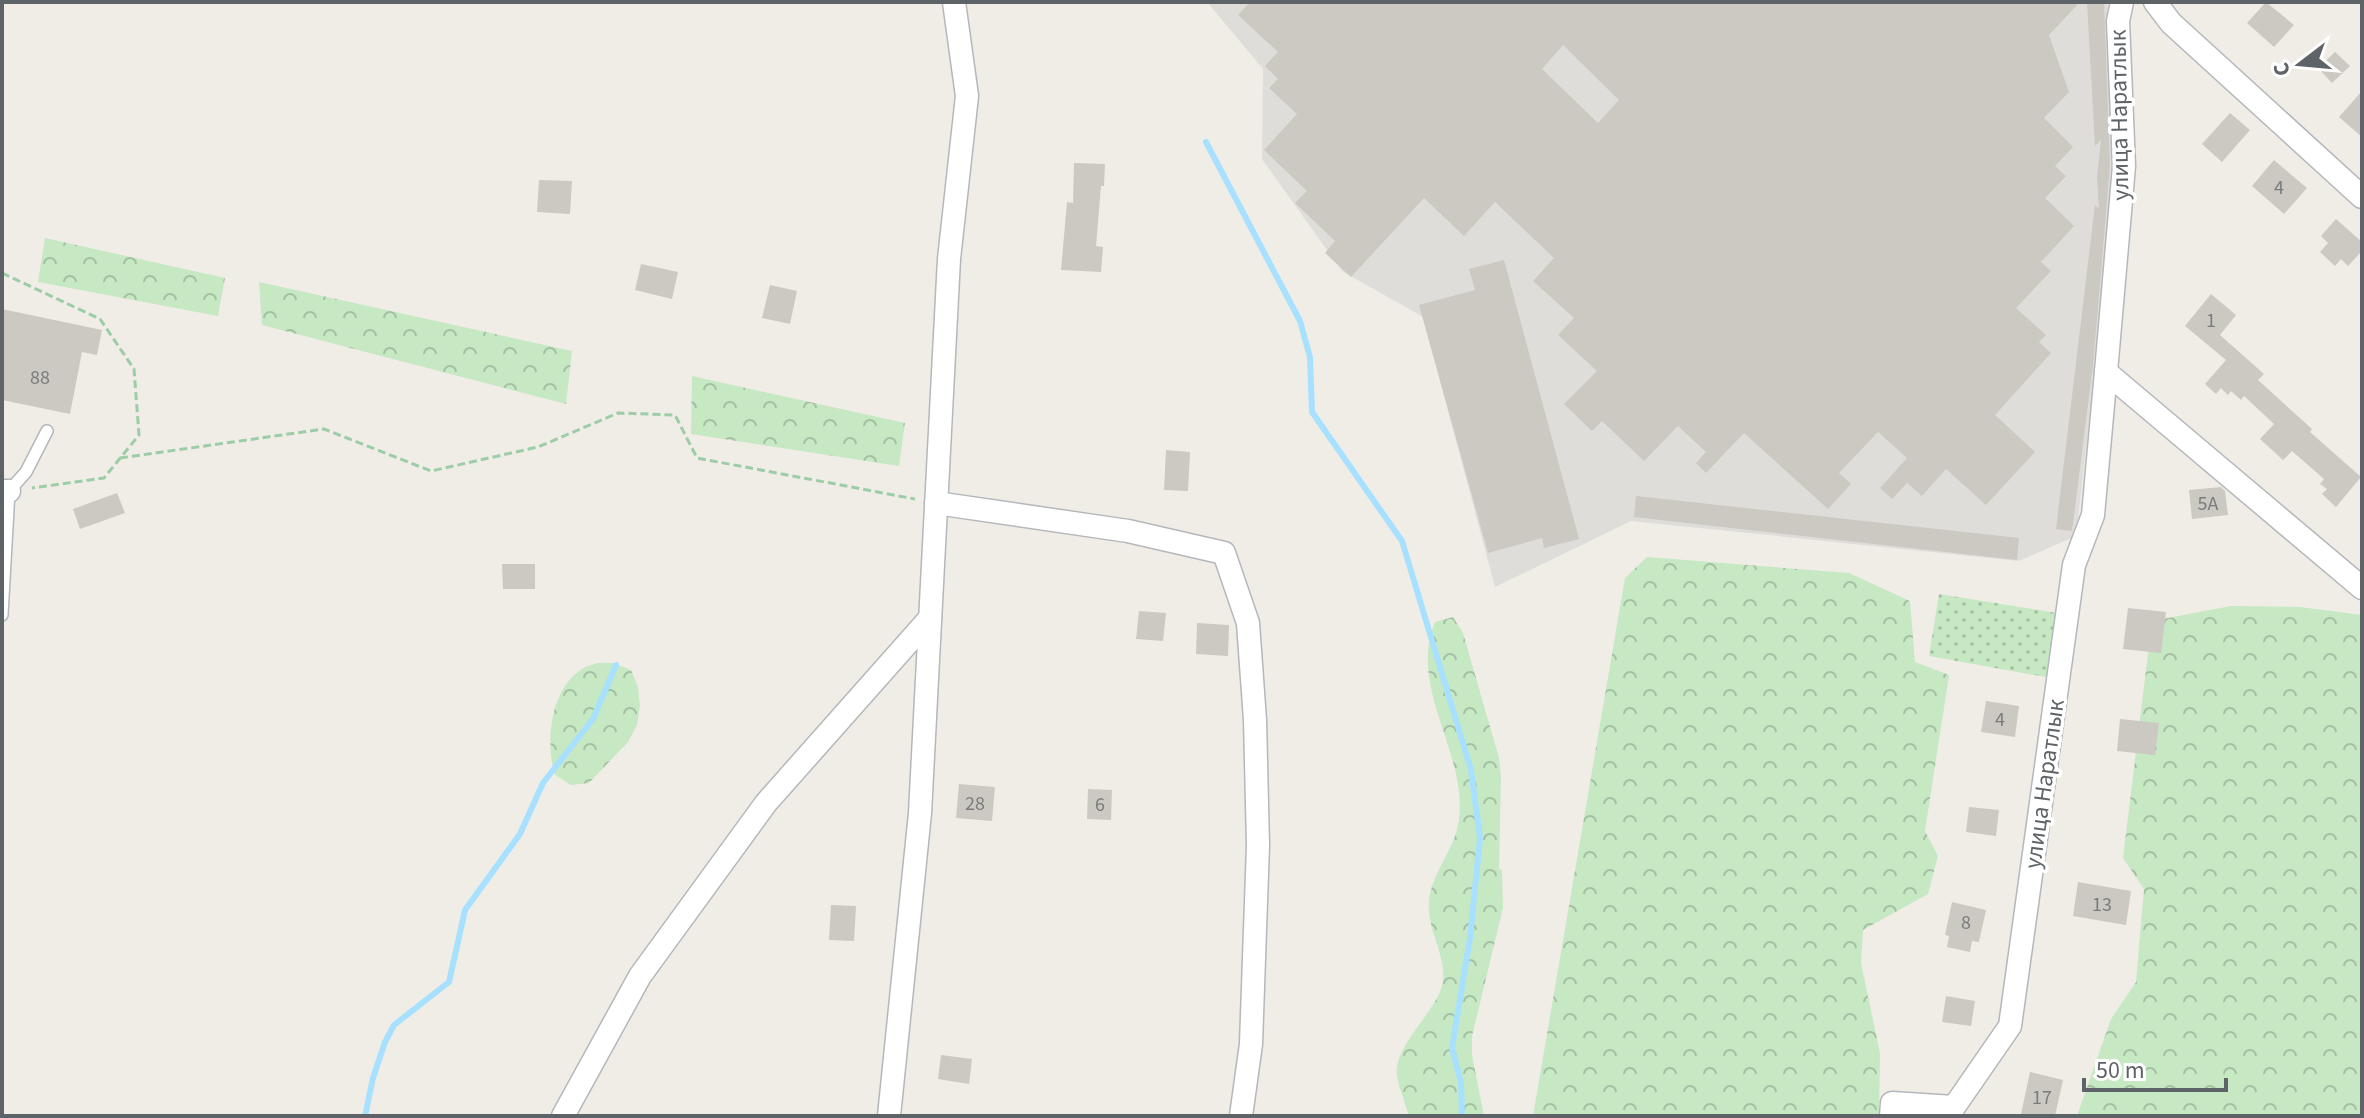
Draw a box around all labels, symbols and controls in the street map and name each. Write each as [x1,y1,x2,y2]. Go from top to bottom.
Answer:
north arrow [2260,24,2340,104]
street label: улица Наратлык [2101,29,2138,201]
text: С [2265,58,2299,80]
house number: 4 [2274,174,2284,202]
house number: 1 [2206,307,2216,335]
house number: 88 [30,364,50,392]
house number: 5А [2198,490,2219,518]
street label: улица Наратлык [2015,697,2074,871]
house number: 4 [1995,706,2005,734]
house number: 28 [965,790,985,818]
house number: 6 [1095,791,1105,819]
house number: 13 [2092,891,2112,919]
house number: 8 [1961,909,1971,937]
scale bar [2084,1042,2226,1092]
text: 50 m [2096,1053,2145,1088]
house number: 17 [2032,1084,2052,1112]

